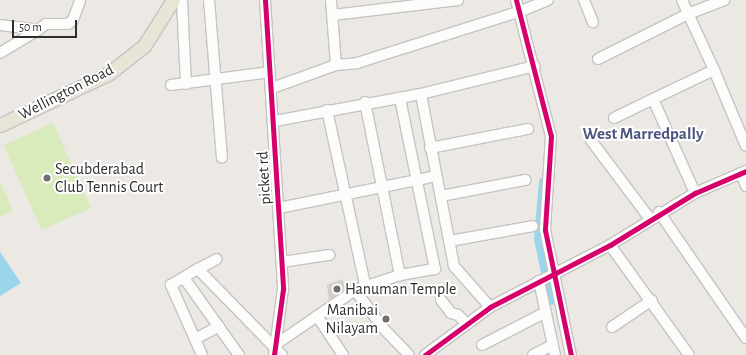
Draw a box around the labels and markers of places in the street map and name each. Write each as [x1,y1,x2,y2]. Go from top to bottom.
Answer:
place label: Secubderabad Club Tennis Court [55,159,163,197]
marker: Secubderabad Club Tennis Court [42,173,52,183]
place label: Hanuman Temple [345,279,456,299]
marker: Hanuman Temple [332,284,342,294]
place label: Manibai Nilayam [325,300,378,338]
marker: Manibai Nilayam [381,314,391,324]

